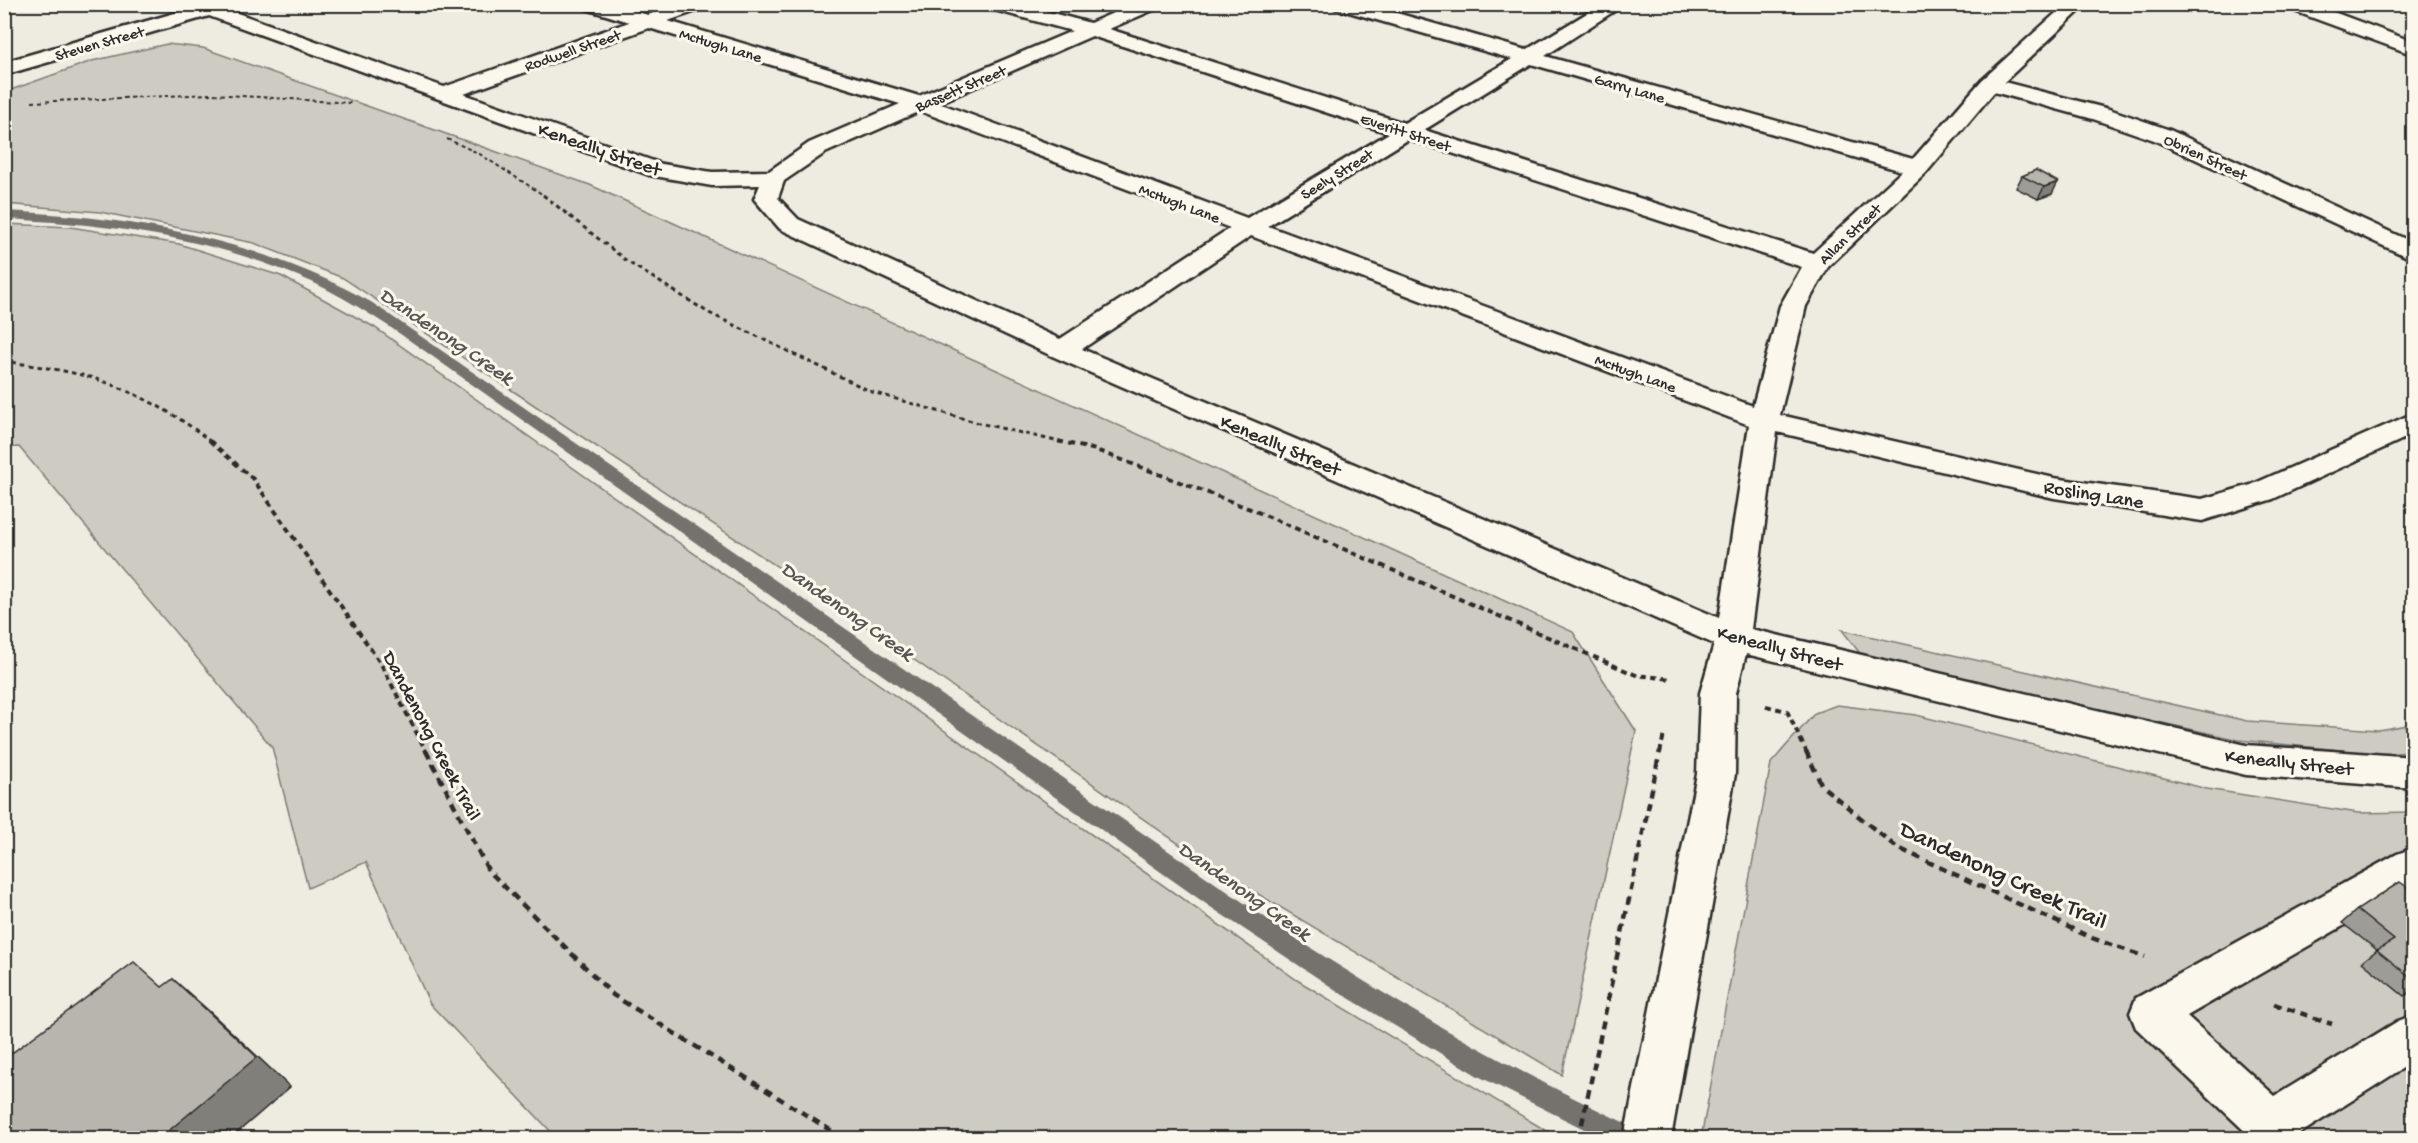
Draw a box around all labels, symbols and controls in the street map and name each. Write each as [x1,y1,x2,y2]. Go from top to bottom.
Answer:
street label: Steven Street [53,23,148,67]
street label: McHugh Lane [676,26,764,69]
street label: Rodwell Street [523,27,625,78]
street label: Bassett Street [912,62,1011,118]
street label: Garry Lane [1592,71,1667,110]
street label: Everitt Street [1357,111,1454,158]
street label: Keneally Street [534,119,665,184]
street label: Obrien Street [2160,132,2250,187]
street label: Seely Street [1298,145,1379,206]
street label: McHugh Lane [1136,181,1223,230]
street label: Allan Street [1816,200,1888,270]
water label: Dandenong Creek [373,284,519,393]
street label: McHugh Lane [1591,352,1679,399]
street label: Keneally Street [1216,411,1345,484]
street label: Rosling Lane [2042,477,2146,516]
water label: Dandenong Creek [775,558,919,669]
street label: Keneally Street [1714,623,1846,679]
street label: Dandenong Creek Trail [375,646,484,825]
street label: Keneally Street [2223,746,2356,783]
street label: Dandenong Creek Trail [1892,816,2111,938]
water label: Dandenong Creek [1172,838,1316,949]

